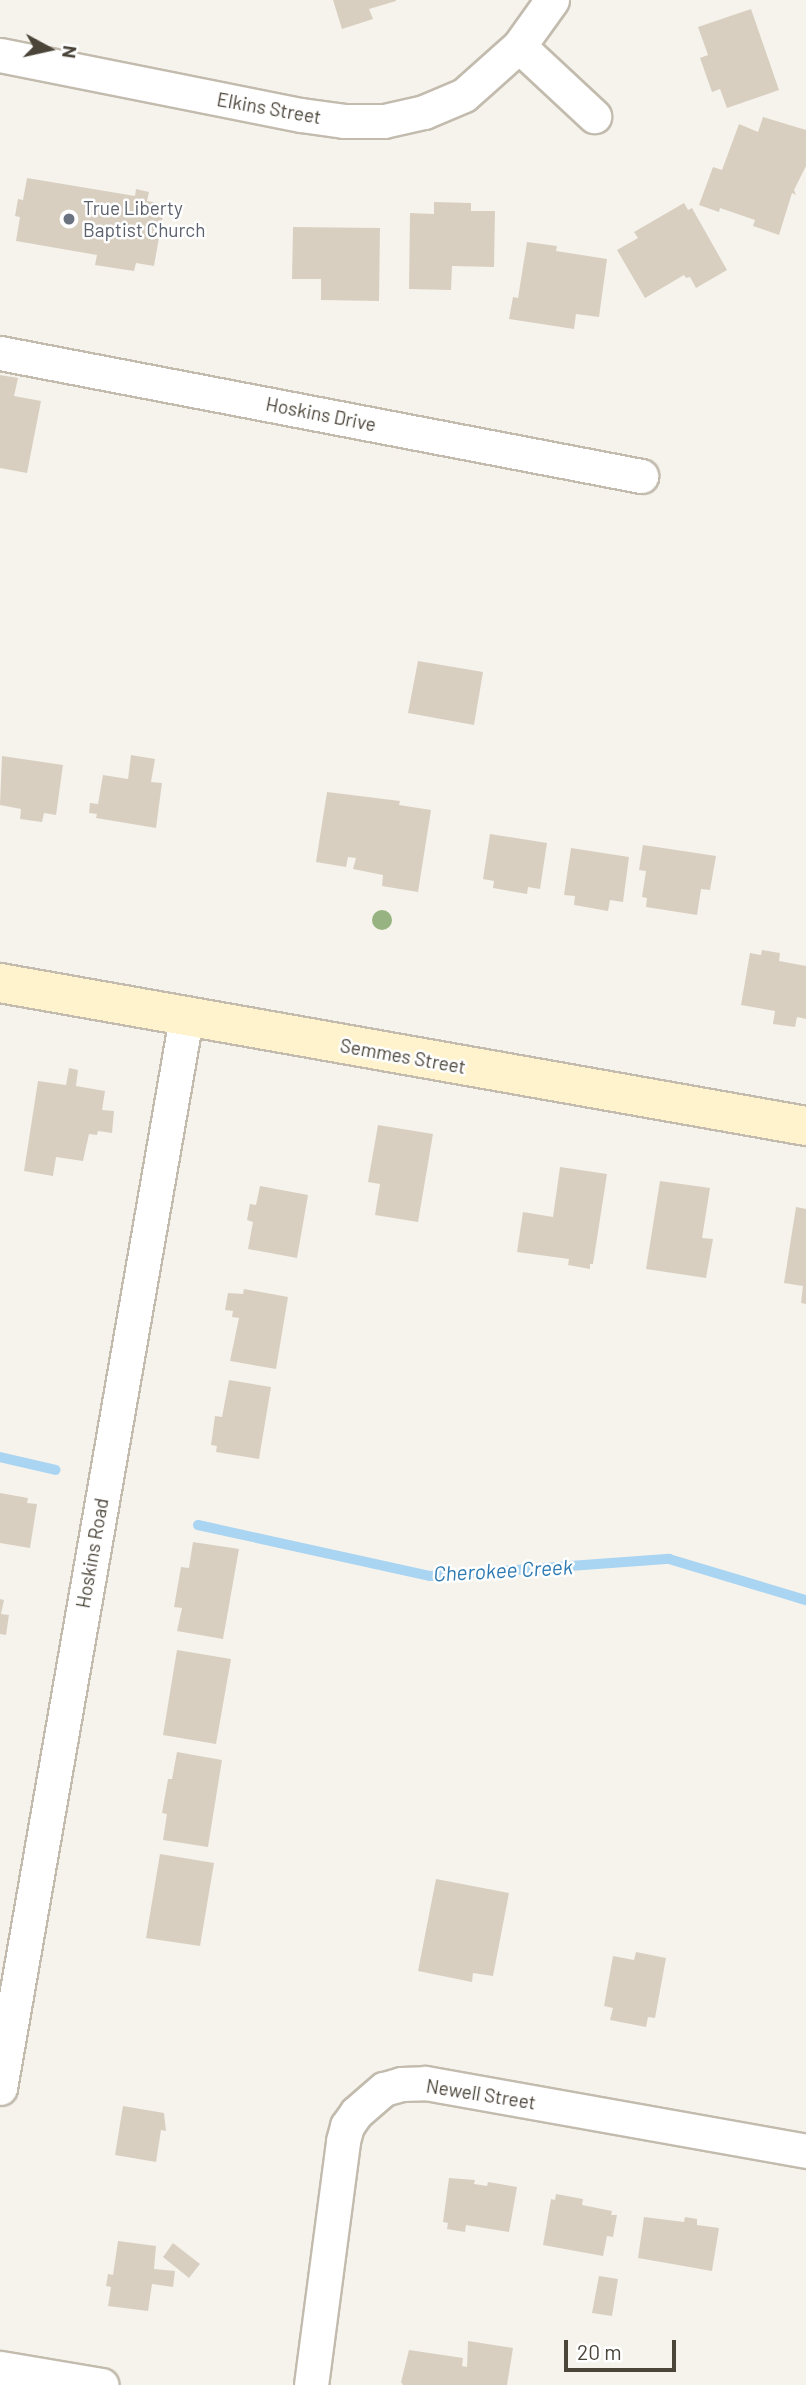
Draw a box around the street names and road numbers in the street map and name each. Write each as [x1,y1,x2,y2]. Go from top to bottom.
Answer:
street label: Elkins Street [215,88,323,128]
street label: Hoskins Drive [264,392,378,436]
street label: Semmes Street [338,1034,468,1078]
street label: Hoskins Road [71,1496,113,1610]
street label: Newell Street [425,2074,537,2114]

